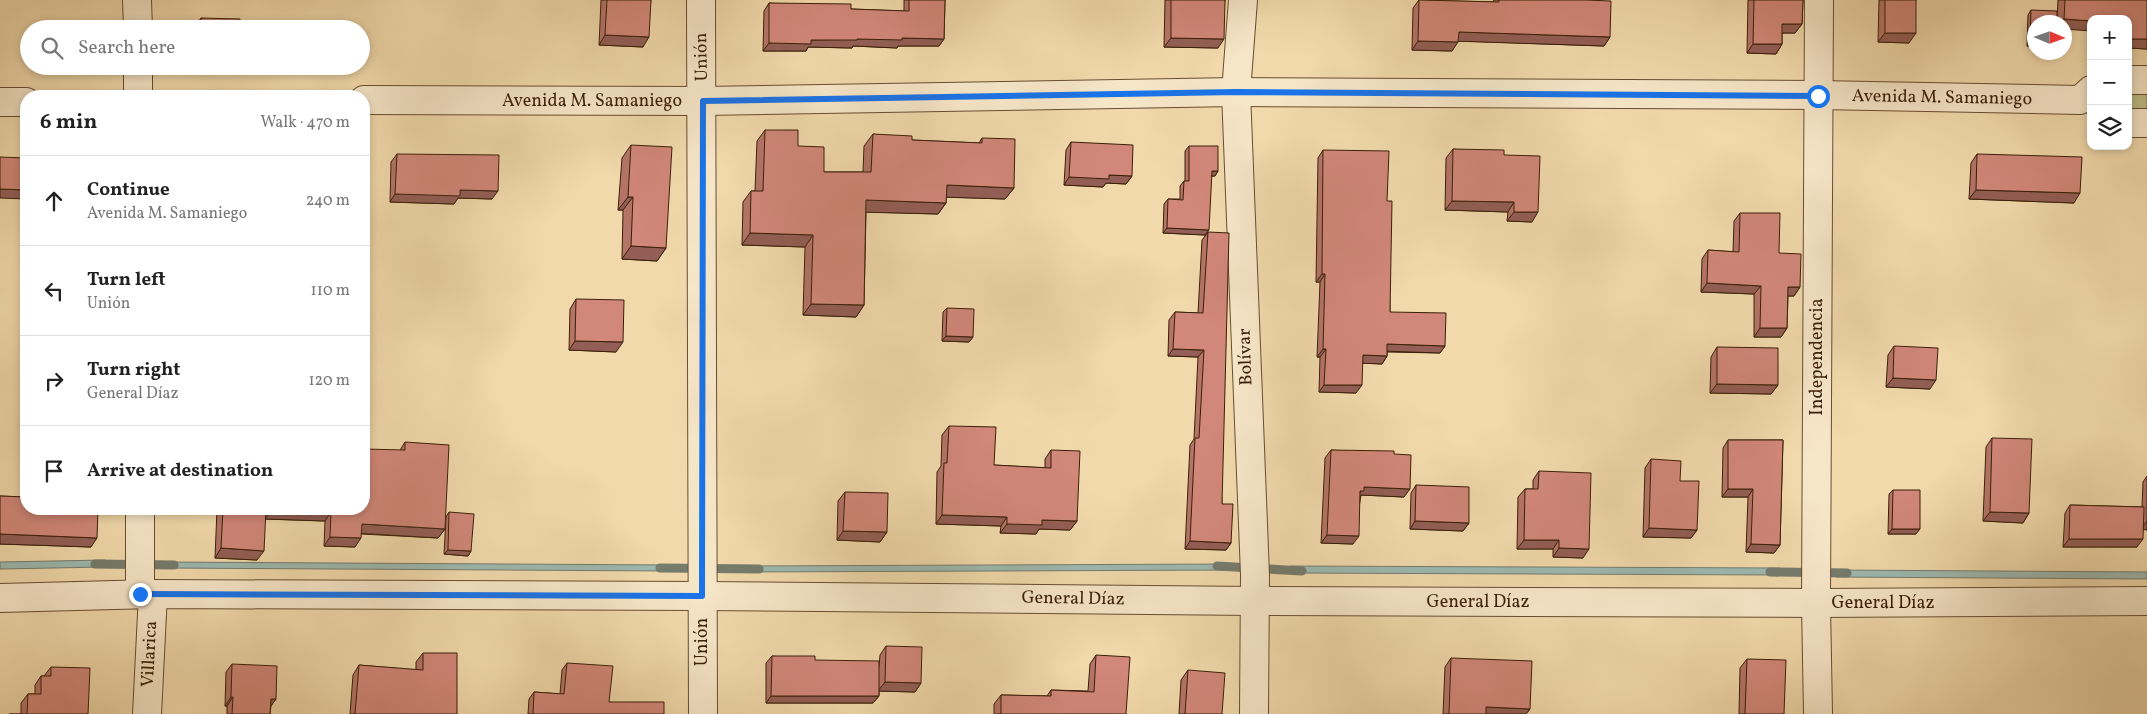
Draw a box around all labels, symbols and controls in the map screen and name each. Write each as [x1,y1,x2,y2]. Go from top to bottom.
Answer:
north arrow [2027,15,2072,60]
map controls [2087,15,2132,150]
button: + [2087,15,2132,60]
search box [20,20,370,75]
street label: Unión [689,32,715,82]
icon: search [38,34,66,62]
text: Search here [78,35,175,61]
button: − [2087,60,2132,105]
street label: Avenida M. Samaniego [1852,84,2032,112]
route start [1807,85,1830,108]
street label: Avenida M. Samaniego [502,89,682,114]
button: layers [2087,105,2132,150]
text: 6 min [40,108,97,137]
text: Walk · 470 m [260,112,350,134]
text: Continue [87,177,170,203]
icon: ahead [40,187,68,215]
text: 240 m [306,190,350,212]
text: Avenida M. Samaniego [87,203,247,225]
text: Turn left [87,267,166,293]
icon: left [40,277,68,305]
text: 110 m [311,280,350,302]
text: Unión [87,293,130,315]
street label: Independencia [1805,298,1830,416]
street label: Bolívar [1232,327,1259,386]
text: Turn right [87,357,180,383]
icon: right [40,367,68,395]
text: 120 m [308,370,350,392]
text: General Díaz [87,383,179,405]
icon: arrive [40,457,68,485]
text: Arrive at destination [87,458,273,484]
route end [129,583,152,606]
street label: General Díaz [1021,586,1125,612]
street label: General Díaz [1427,590,1530,615]
street label: General Díaz [1832,591,1935,616]
street label: Unión [690,617,715,666]
street label: Villarica [136,620,164,688]

